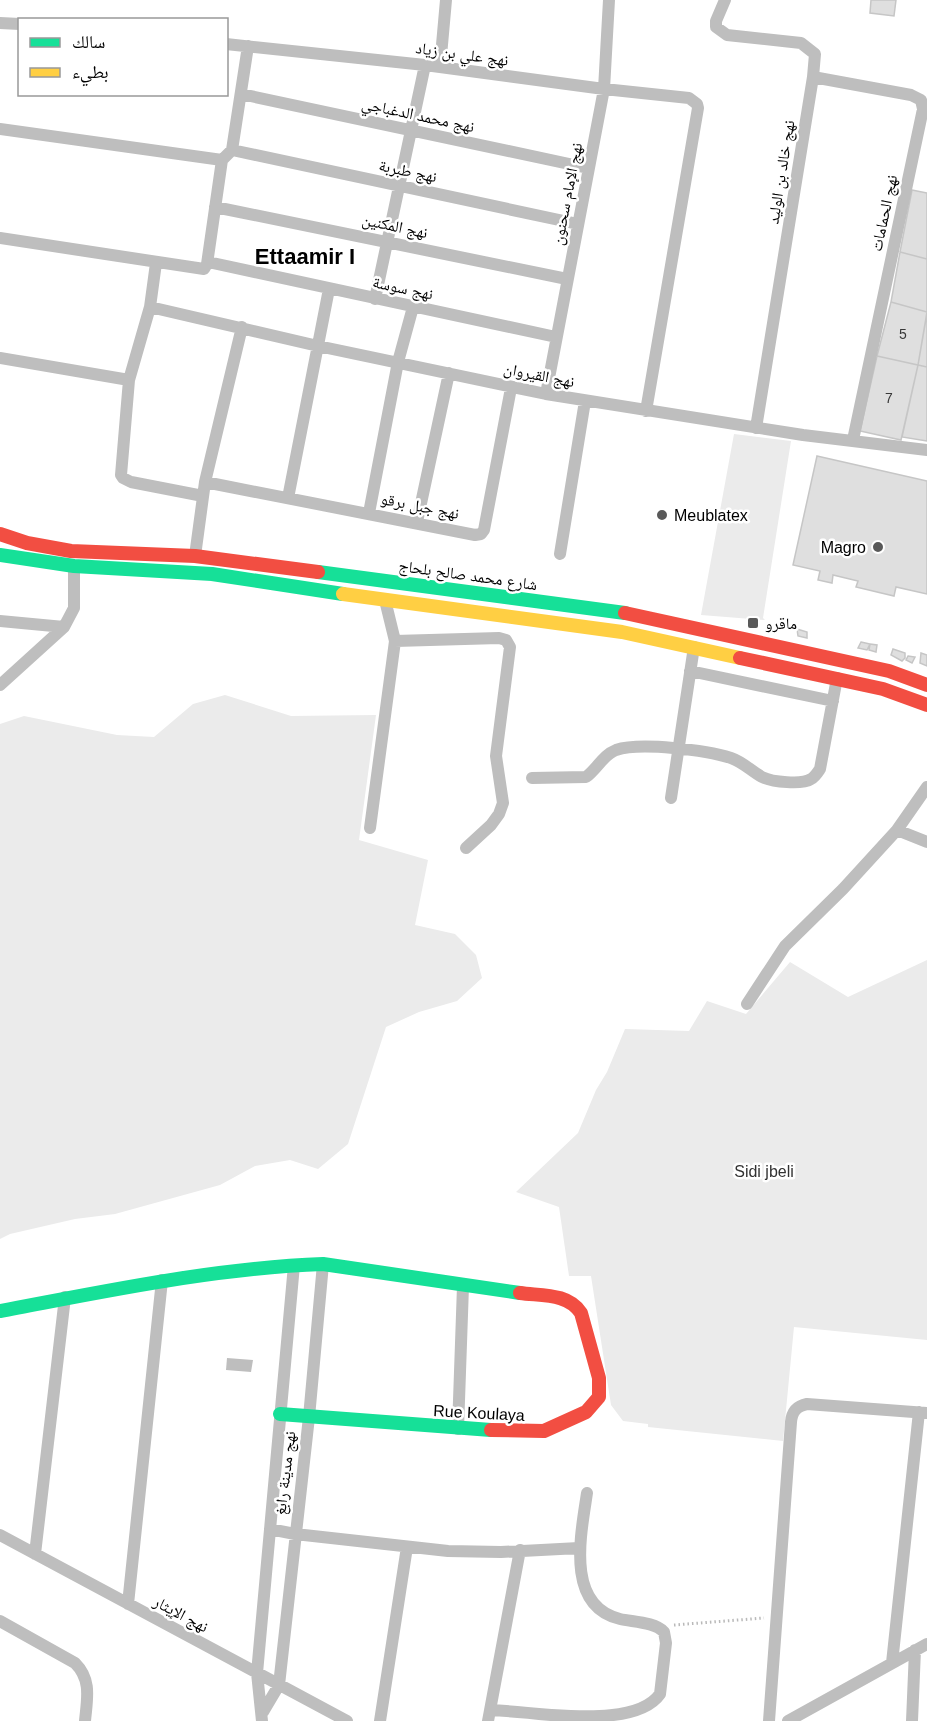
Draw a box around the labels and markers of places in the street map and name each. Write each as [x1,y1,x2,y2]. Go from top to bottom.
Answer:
place label: Meublatex [674,507,748,524]
marker: Meublatex [655,508,669,522]
place label: Magro [821,539,866,556]
marker: Magro [871,540,885,554]
place label: ماقرو [765,615,797,633]
marker: ماقرو [746,616,760,630]

